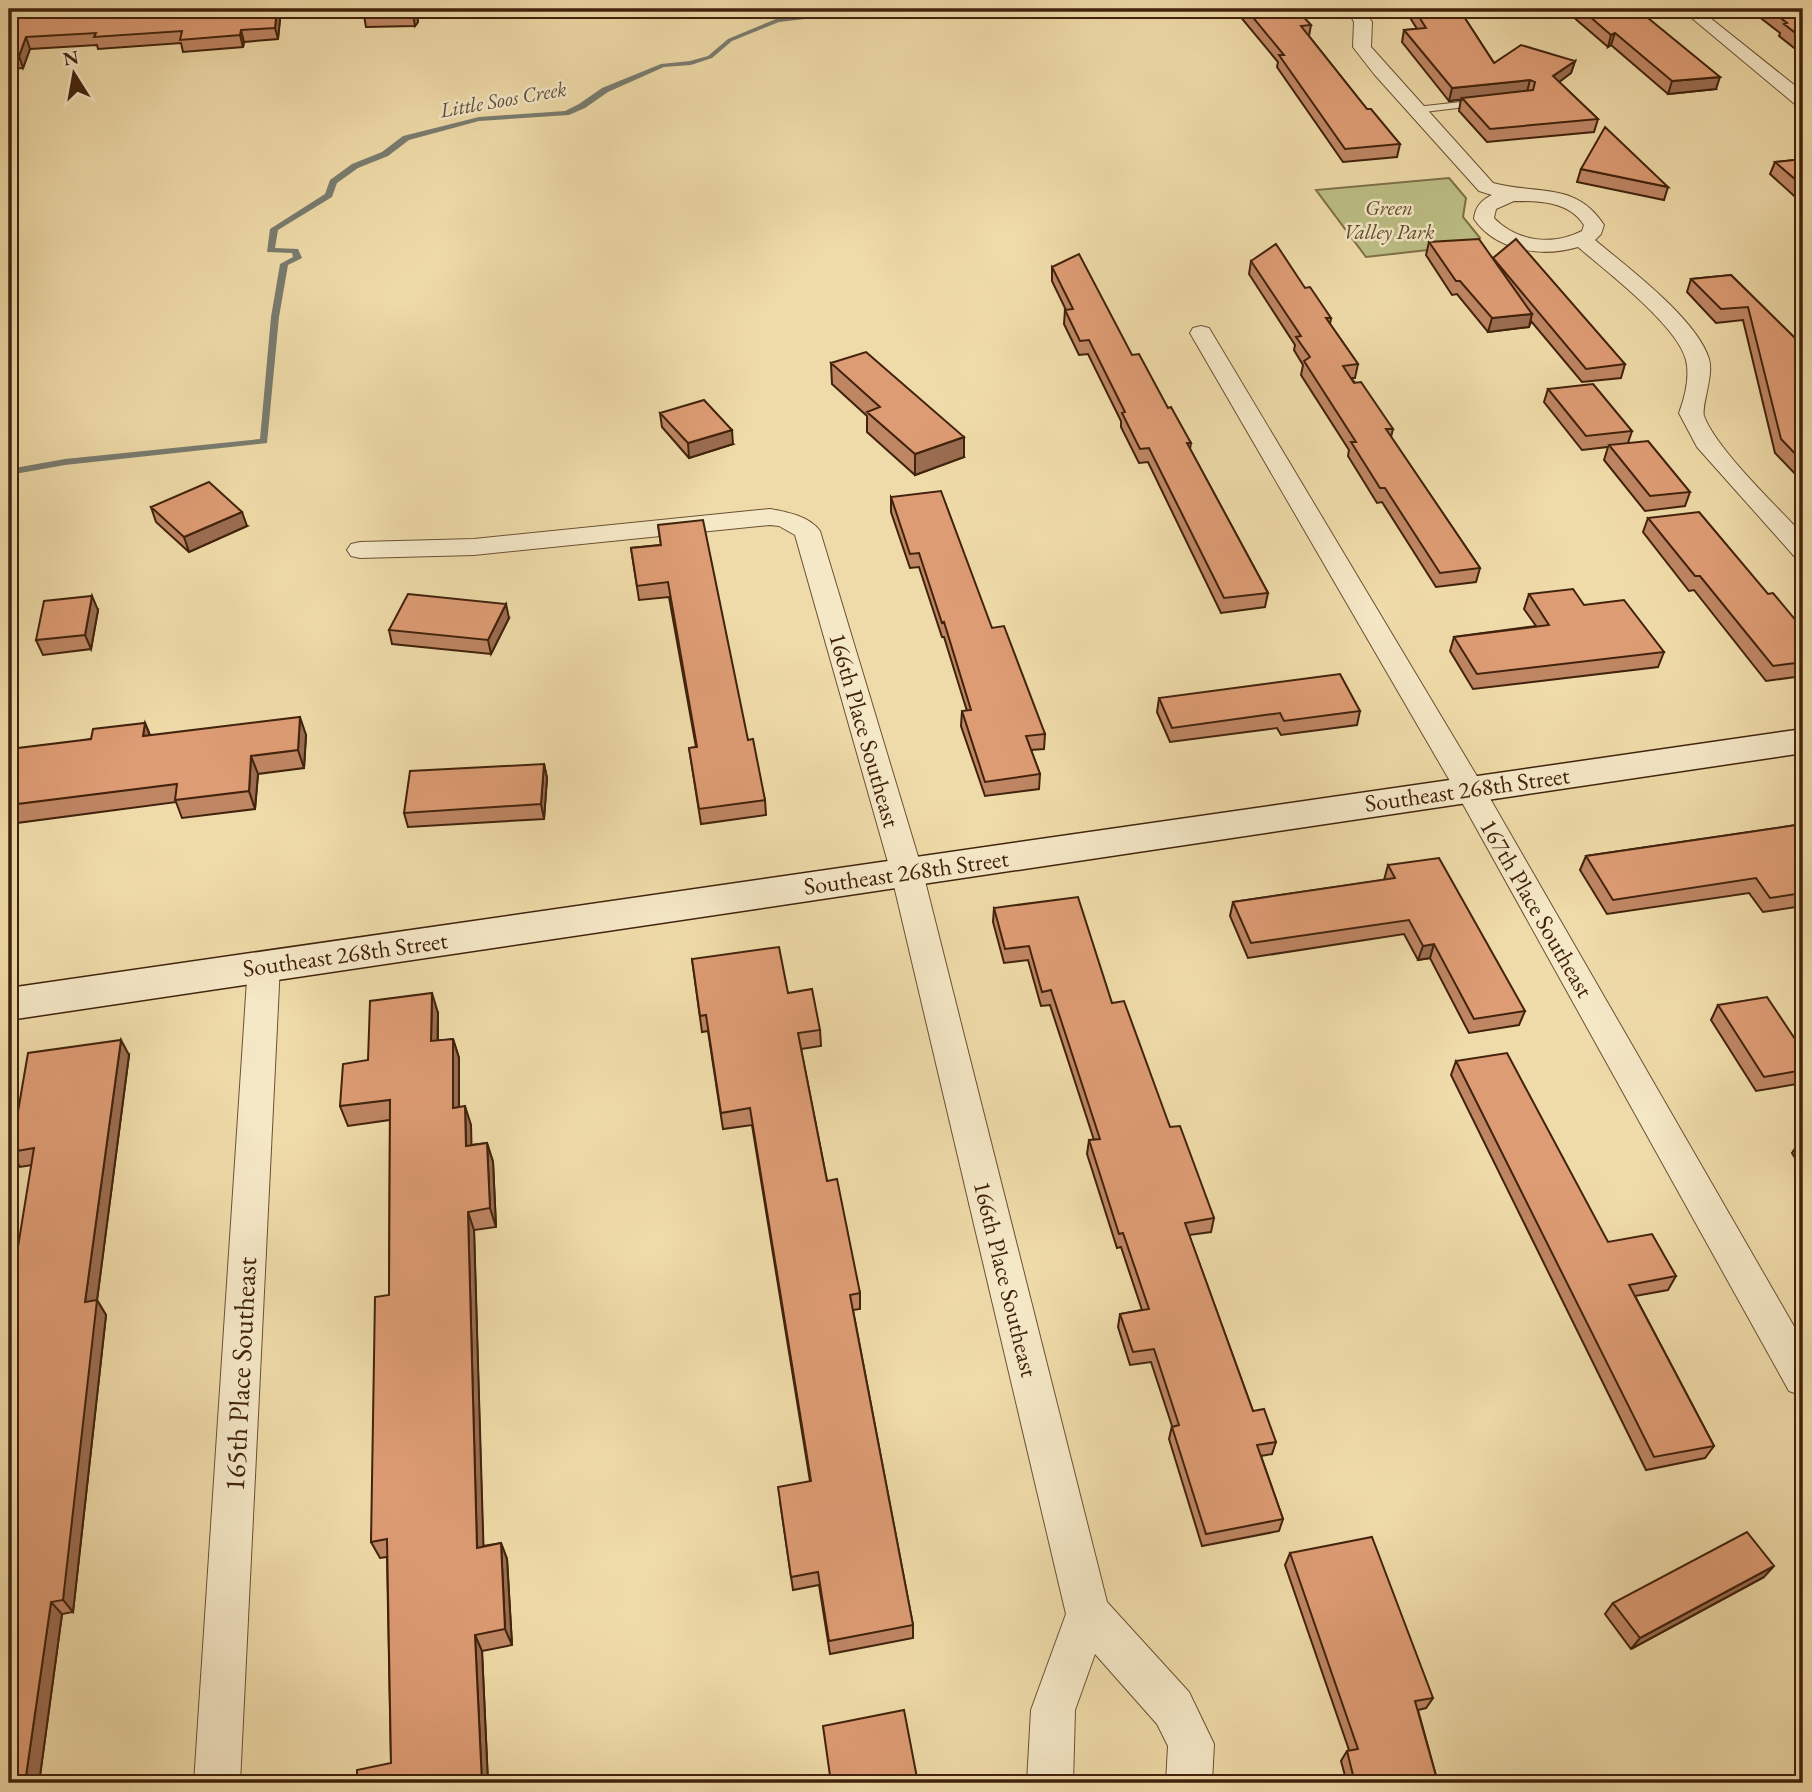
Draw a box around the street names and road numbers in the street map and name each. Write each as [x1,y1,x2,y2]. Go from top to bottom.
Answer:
street label: 166th Place Southeast [822,629,908,831]
street label: Southeast 268th Street [1363,759,1572,819]
street label: 167th Place Southeast [1473,813,1601,1003]
street label: Southeast 268th Street [802,842,1011,902]
street label: Southeast 268th Street [241,924,450,984]
street label: 166th Place Southeast [967,1178,1045,1381]
street label: 165th Place Southeast [216,1256,264,1492]

